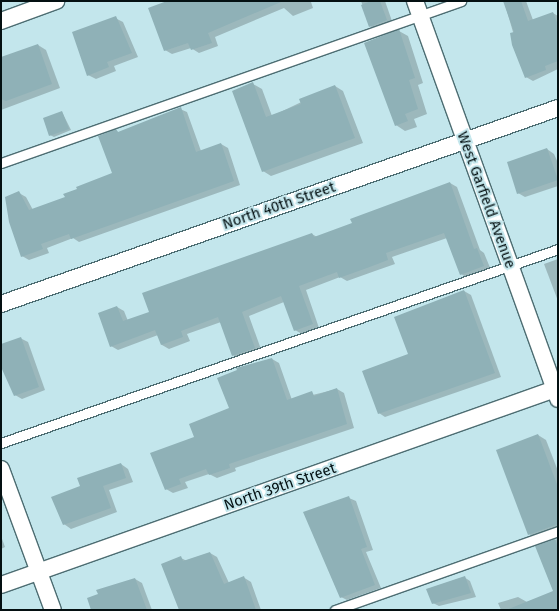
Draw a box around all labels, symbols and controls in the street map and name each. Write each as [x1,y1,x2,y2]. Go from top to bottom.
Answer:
street label: West Garfield Avenue [453,129,519,271]
street label: North 40th Street [220,178,338,234]
street label: North 39th Street [222,459,338,515]

